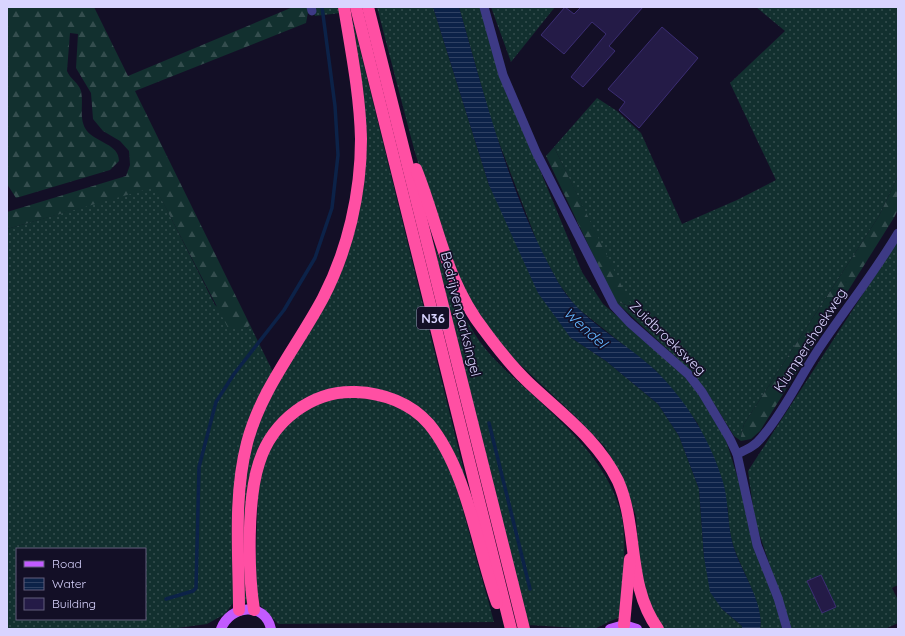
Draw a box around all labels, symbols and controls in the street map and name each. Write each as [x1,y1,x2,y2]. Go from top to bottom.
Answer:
street label: Bedrijvenparksingel [437,250,485,378]
street label: Klumpershoekweg [770,285,850,395]
street label: Zuidbroeksweg [626,297,710,379]
water label: Wendel [559,303,612,353]
road number: N36 [417,307,449,329]
legend [16,548,146,620]
text: Road [52,556,82,571]
text: Water [52,576,87,591]
text: Building [52,596,96,611]

